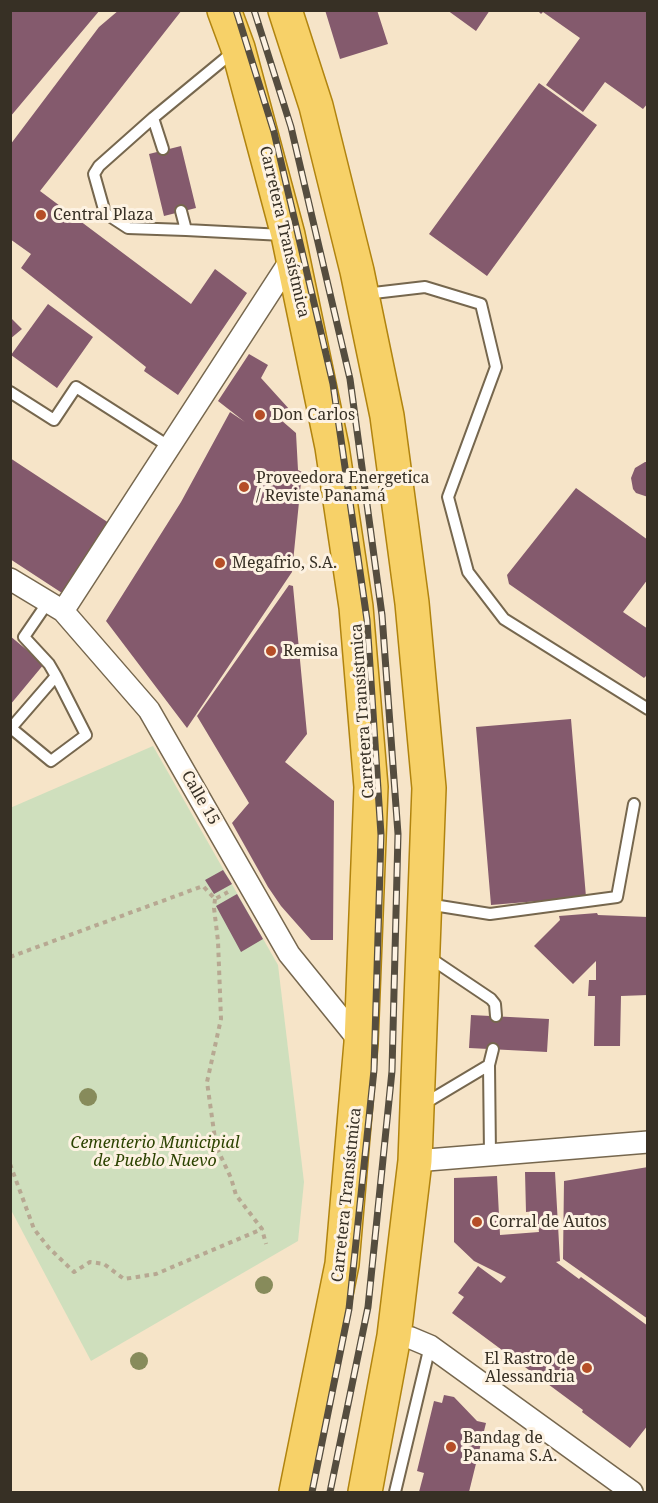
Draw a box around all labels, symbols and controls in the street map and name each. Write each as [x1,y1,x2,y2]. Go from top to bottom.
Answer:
street label: Carretera Transístmica [255,144,313,320]
place label: Central Plaza [53,205,153,225]
marker: Central Plaza [34,208,48,222]
place label: Don Carlos [272,405,355,425]
marker: Don Carlos [253,408,267,422]
place label: Proveedora Energetica / Reviste Panamá [256,468,429,506]
marker: Proveedora Energetica / Reviste Panamá [237,480,251,494]
place label: Megafrio, S.A. [232,553,337,573]
marker: Megafrio, S.A. [213,556,227,570]
street label: Carretera Transístmica [347,623,379,799]
place label: Remisa [283,641,339,661]
marker: Remisa [264,644,278,658]
street label: Calle 15 [177,767,223,829]
street label: Carretera Transístmica [328,1107,366,1283]
park label: Cementerio Municipial de Pueblo Nuevo [70,1133,240,1171]
place label: Corral de Autos [489,1212,607,1232]
marker: Corral de Autos [470,1215,484,1229]
place label: El Rastro de Alessandria [484,1349,575,1387]
marker: El Rastro de Alessandria [580,1361,594,1375]
place label: Bandag de Panama S.A. [463,1428,557,1466]
marker: Bandag de Panama S.A. [444,1440,458,1454]

